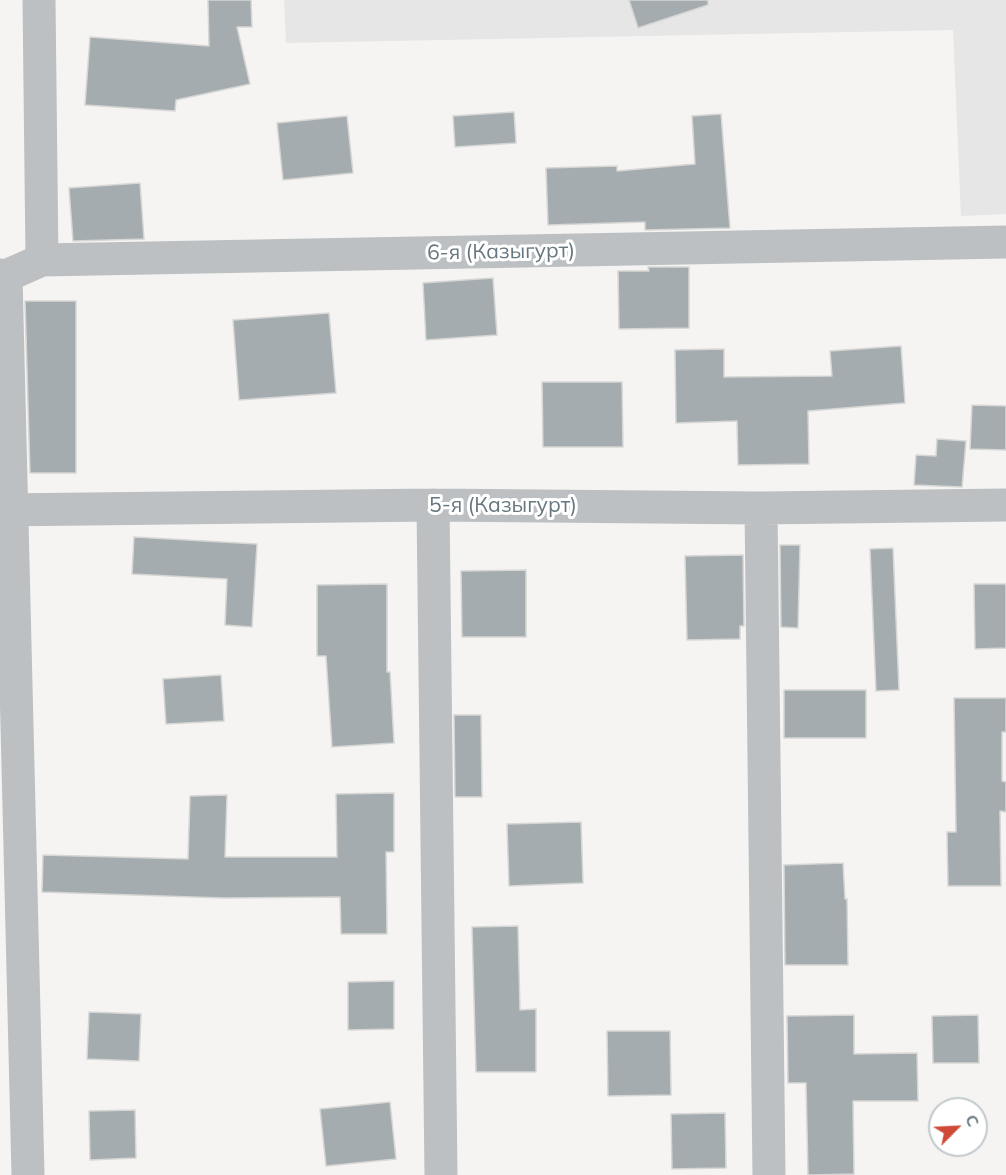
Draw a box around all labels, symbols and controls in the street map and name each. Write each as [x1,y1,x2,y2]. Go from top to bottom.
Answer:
street label: 6-я (Казыгурт) [427,238,575,266]
street label: 5-я (Казыгурт) [429,493,577,519]
north arrow [928,1097,988,1157]
text: С [961,1111,984,1130]

